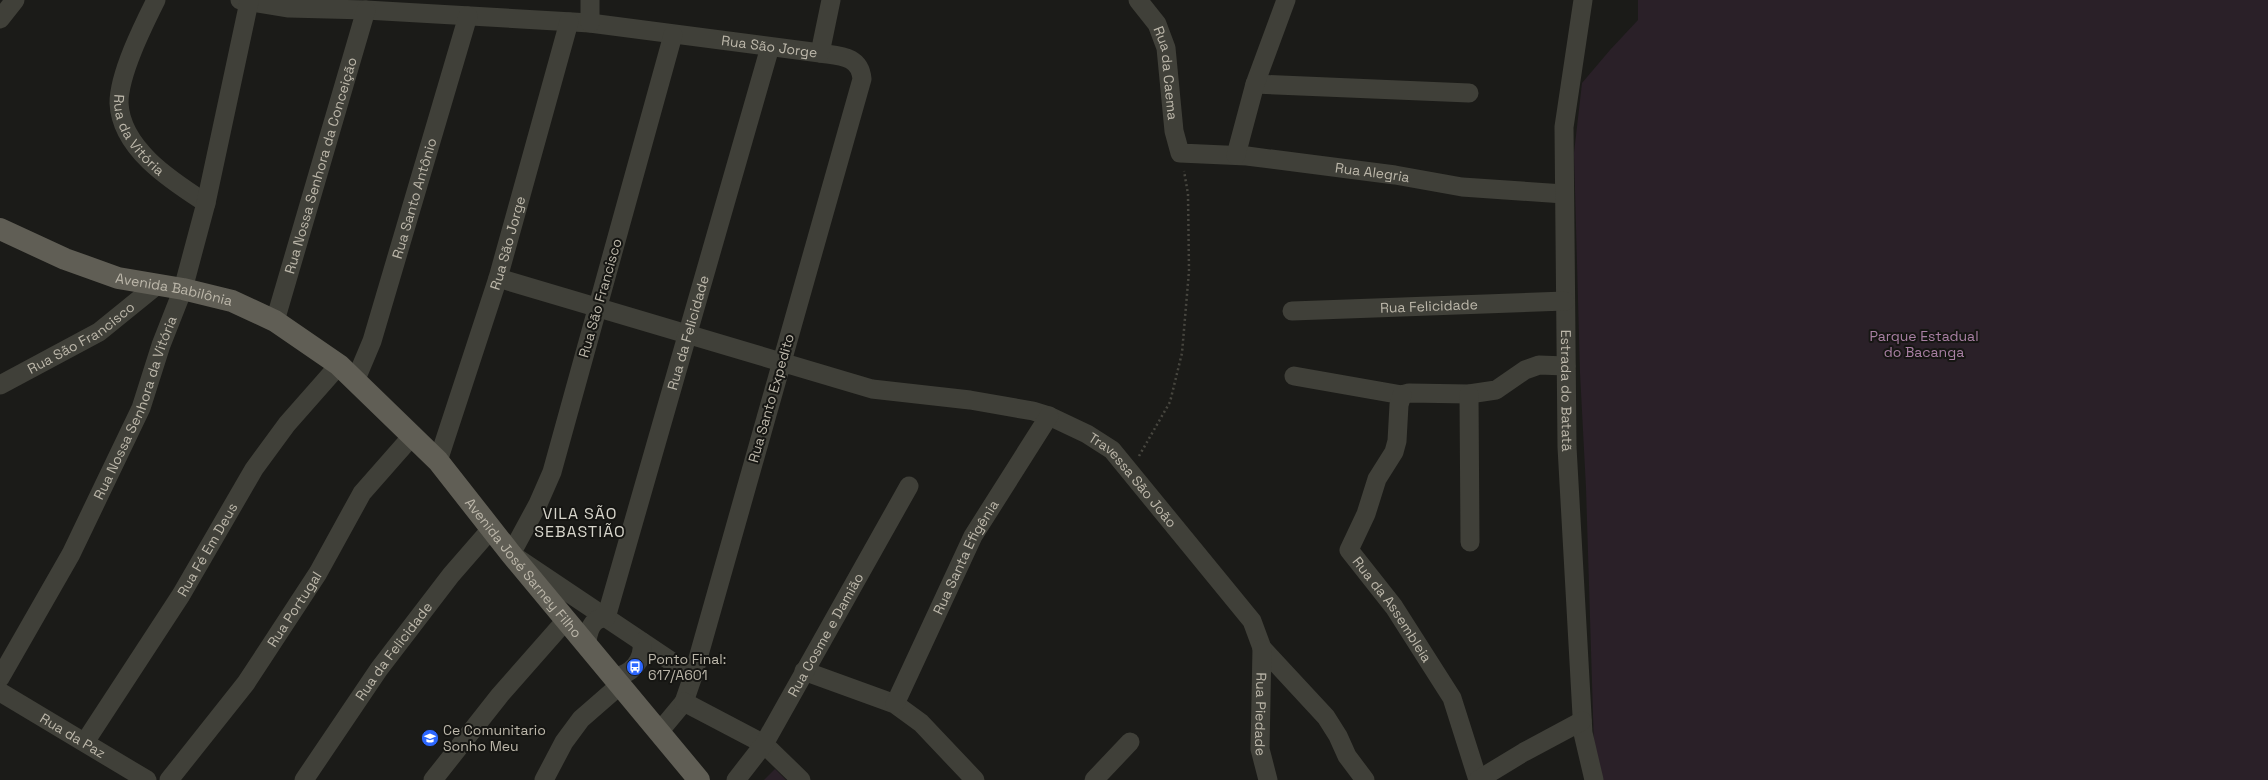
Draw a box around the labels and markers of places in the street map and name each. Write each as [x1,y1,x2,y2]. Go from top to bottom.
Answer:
place label: Ponto Final: 617/A601 [648,650,726,684]
bus stop icon: Ponto Final: 617/A601 [625,657,645,677]
place label: Ce Comunitario Sonho Meu [443,721,546,755]
school or university icon: Ce Comunitario Sonho Meu [420,728,440,748]

